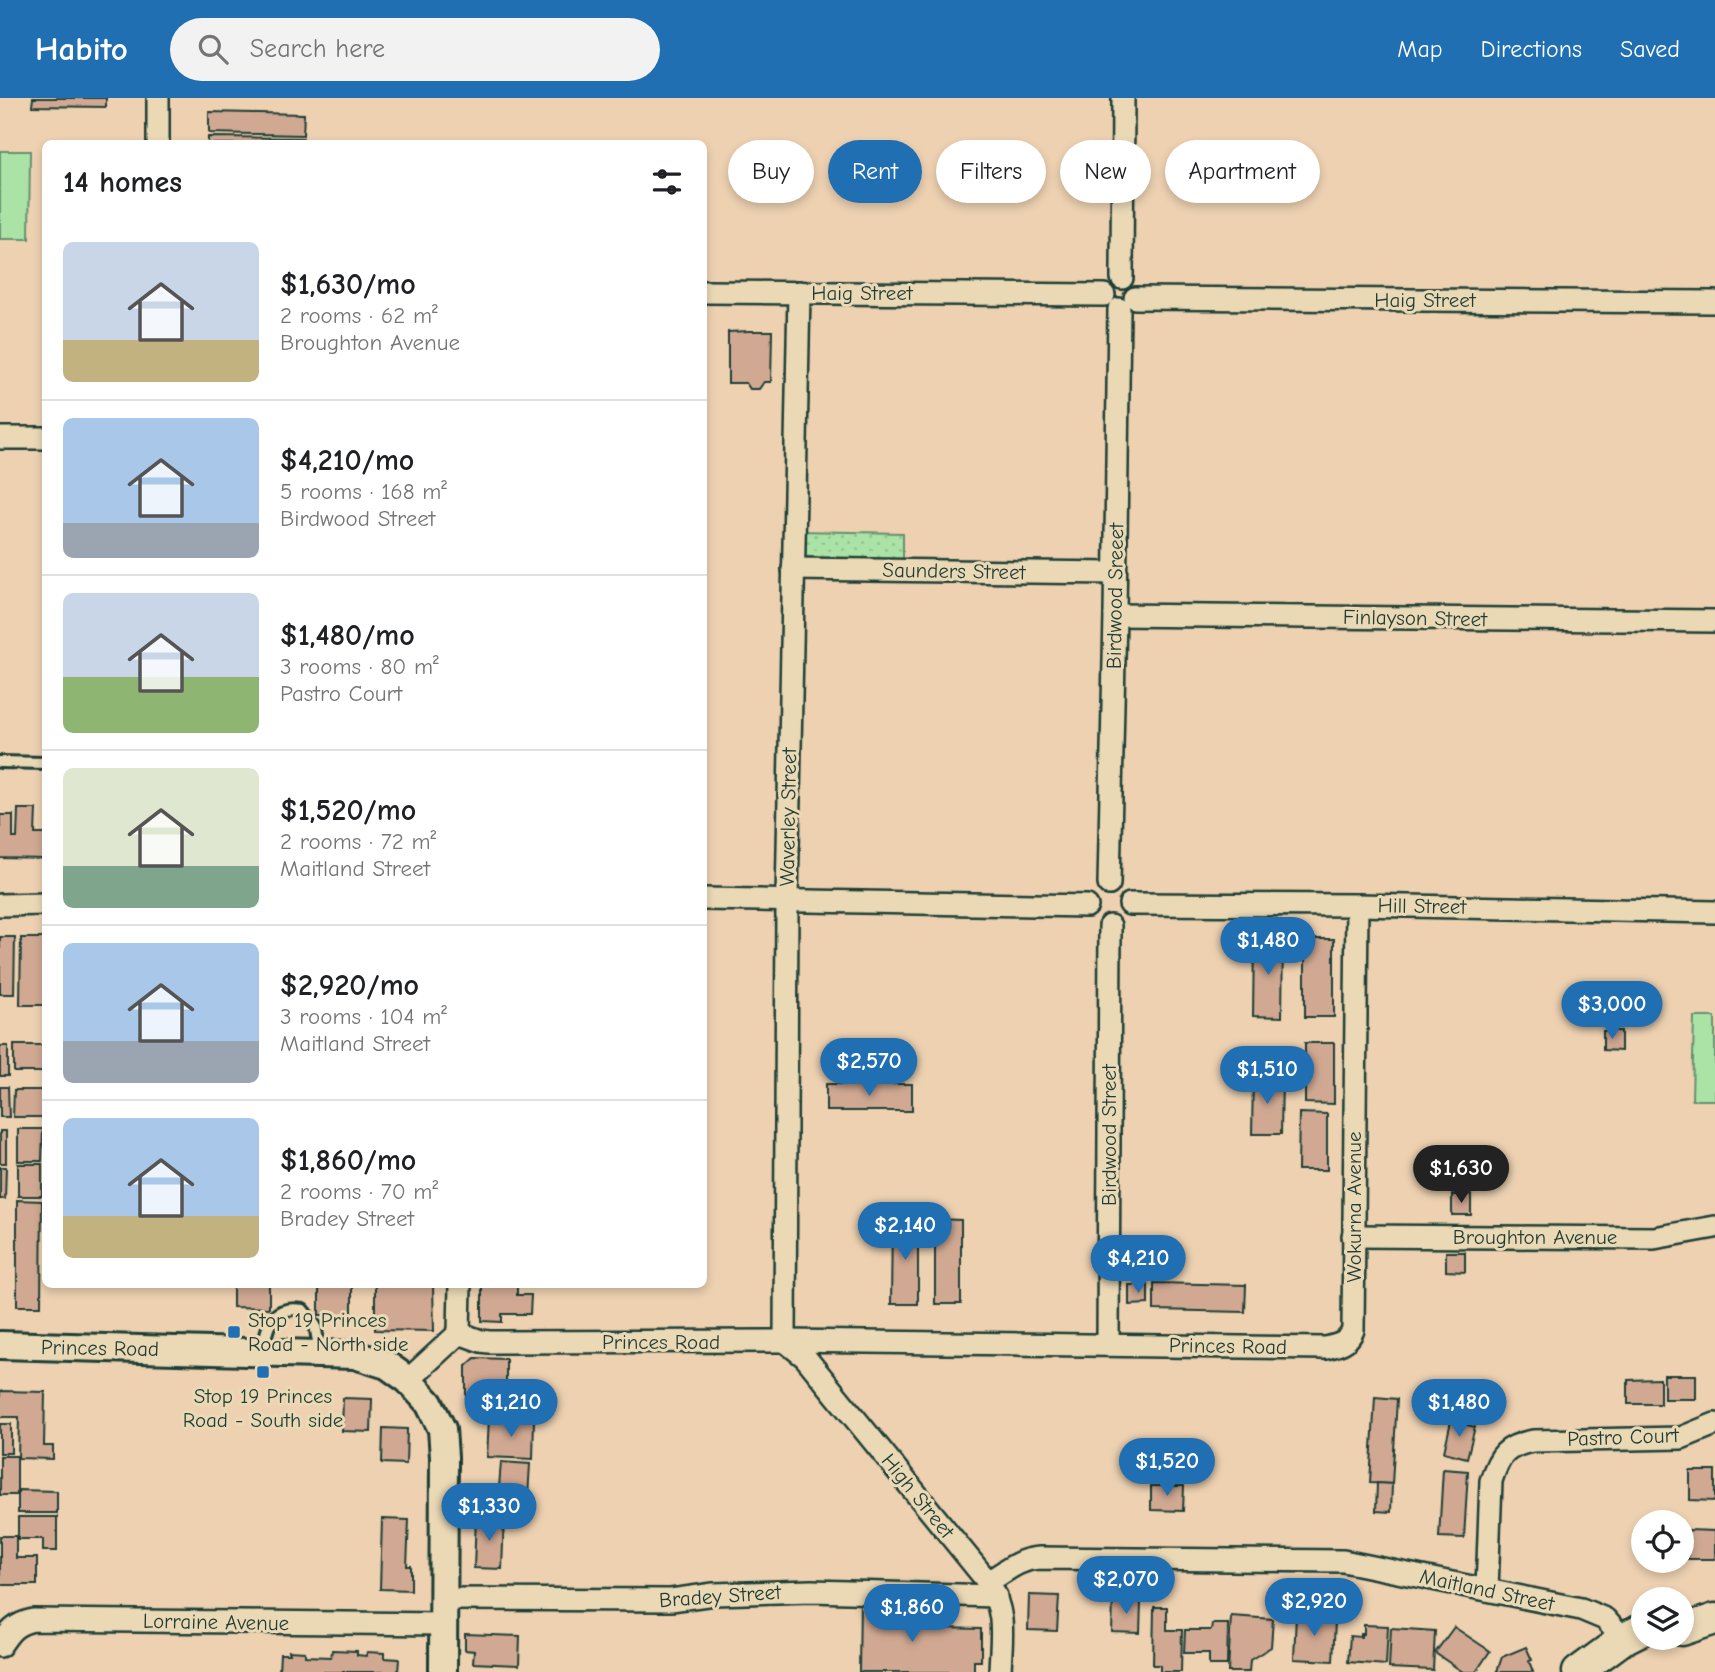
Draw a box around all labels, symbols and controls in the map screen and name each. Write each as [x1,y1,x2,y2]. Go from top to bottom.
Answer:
search box [170,18,660,81]
text: Habito [35,30,128,68]
icon: search [194,30,232,68]
text: Search here [250,34,385,64]
text: Map [1397,35,1443,63]
text: Directions [1481,35,1582,63]
text: Saved [1620,35,1680,63]
chip: Buy [728,140,814,203]
chip: Rent [828,140,922,203]
chip: Filters [936,140,1046,203]
chip: New [1060,140,1151,203]
chip: Apartment [1165,140,1320,203]
icon: filters [648,163,686,201]
text: 14 homes [63,165,182,200]
text: $1,630/mo [280,267,416,302]
icon: home [119,270,203,354]
street label: Haig Street [811,281,914,305]
street label: Haig Street [1374,288,1477,312]
text: 2 rooms · 62 m² [280,302,438,329]
text: Broughton Avenue [280,329,460,356]
text: $4,210/mo [280,443,414,478]
icon: home [119,446,203,530]
text: 5 rooms · 168 m² [280,478,447,505]
text: Birdwood Street [280,505,435,532]
street label: Birdwood Sreeet [1102,522,1128,669]
street label: Saunders Street [882,558,1027,584]
street label: Finlayson Street [1343,605,1488,631]
text: $1,480/mo [280,618,415,653]
icon: home [119,621,203,705]
text: 3 rooms · 80 m² [280,653,439,680]
text: Pastro Court [280,680,402,707]
street label: Waverley Street [775,746,801,887]
text: $1,520/mo [280,793,416,828]
icon: home [119,796,203,880]
text: 2 rooms · 72 m² [280,828,436,855]
text: Maitland Street [280,855,430,882]
street label: Hill Street [1377,893,1468,919]
pin: $1,480 [1211,918,1325,977]
text: $1,480 [1237,926,1300,953]
text: $2,920/mo [280,968,419,1003]
icon: home [119,971,203,1055]
pin: $3,000 [1555,982,1669,1041]
text: $3,000 [1577,990,1647,1017]
text: 3 rooms · 104 m² [280,1003,447,1030]
text: Maitland Street [280,1030,430,1057]
pin: $2,570 [812,1038,926,1098]
pin: $1,510 [1210,1046,1324,1106]
text: $2,570 [836,1047,902,1074]
text: $1,510 [1236,1055,1298,1082]
street label: Birdwood Street [1097,1063,1121,1206]
street label: Wokurna Avenue [1342,1131,1366,1283]
text: $1,860/mo [280,1143,416,1178]
icon: home [119,1146,203,1230]
pin: $1,630 [1404,1146,1518,1205]
text: $1,630 [1429,1154,1493,1181]
text: 2 rooms · 70 m² [280,1178,438,1205]
pin: $2,140 [848,1202,962,1262]
text: Bradey Street [280,1205,414,1232]
text: $2,140 [874,1211,936,1238]
street label: Broughton Avenue [1453,1225,1617,1249]
pin: $4,210 [1081,1236,1195,1295]
text: $4,210 [1107,1244,1169,1271]
place label: Stop 19 Princes Road - North side [248,1308,409,1356]
marker: Stop 19 Princes Road - North side [226,1324,242,1340]
street label: Princes Road [602,1330,720,1354]
street label: Princes Road [1169,1333,1287,1359]
street label: Princes Road [41,1335,159,1361]
marker: Stop 19 Princes Road - South side [255,1364,271,1380]
pin: $1,210 [454,1380,568,1439]
pin: $1,480 [1402,1380,1516,1439]
place label: Stop 19 Princes Road - South side [183,1384,343,1432]
text: $1,210 [481,1388,541,1415]
text: $1,480 [1428,1388,1491,1415]
street label: Pastro Court [1567,1423,1680,1451]
pin: $1,520 [1110,1438,1224,1498]
text: $1,520 [1135,1447,1199,1474]
street label: High Street [877,1449,960,1544]
pin: $1,330 [432,1484,546,1543]
text: $1,330 [457,1492,521,1519]
map controls [1631,1510,1694,1650]
button: locate [1631,1510,1694,1573]
pin: $2,070 [1069,1556,1183,1616]
street label: Maitland Street [1418,1564,1557,1616]
text: $2,070 [1093,1565,1159,1592]
pin: $2,920 [1257,1578,1371,1638]
street label: Bradey Street [658,1580,783,1612]
pin: $1,860 [855,1584,969,1644]
text: $2,920 [1281,1587,1347,1614]
button: layers [1631,1587,1694,1650]
text: $1,860 [880,1593,944,1620]
street label: Lorraine Avenue [143,1609,289,1635]

